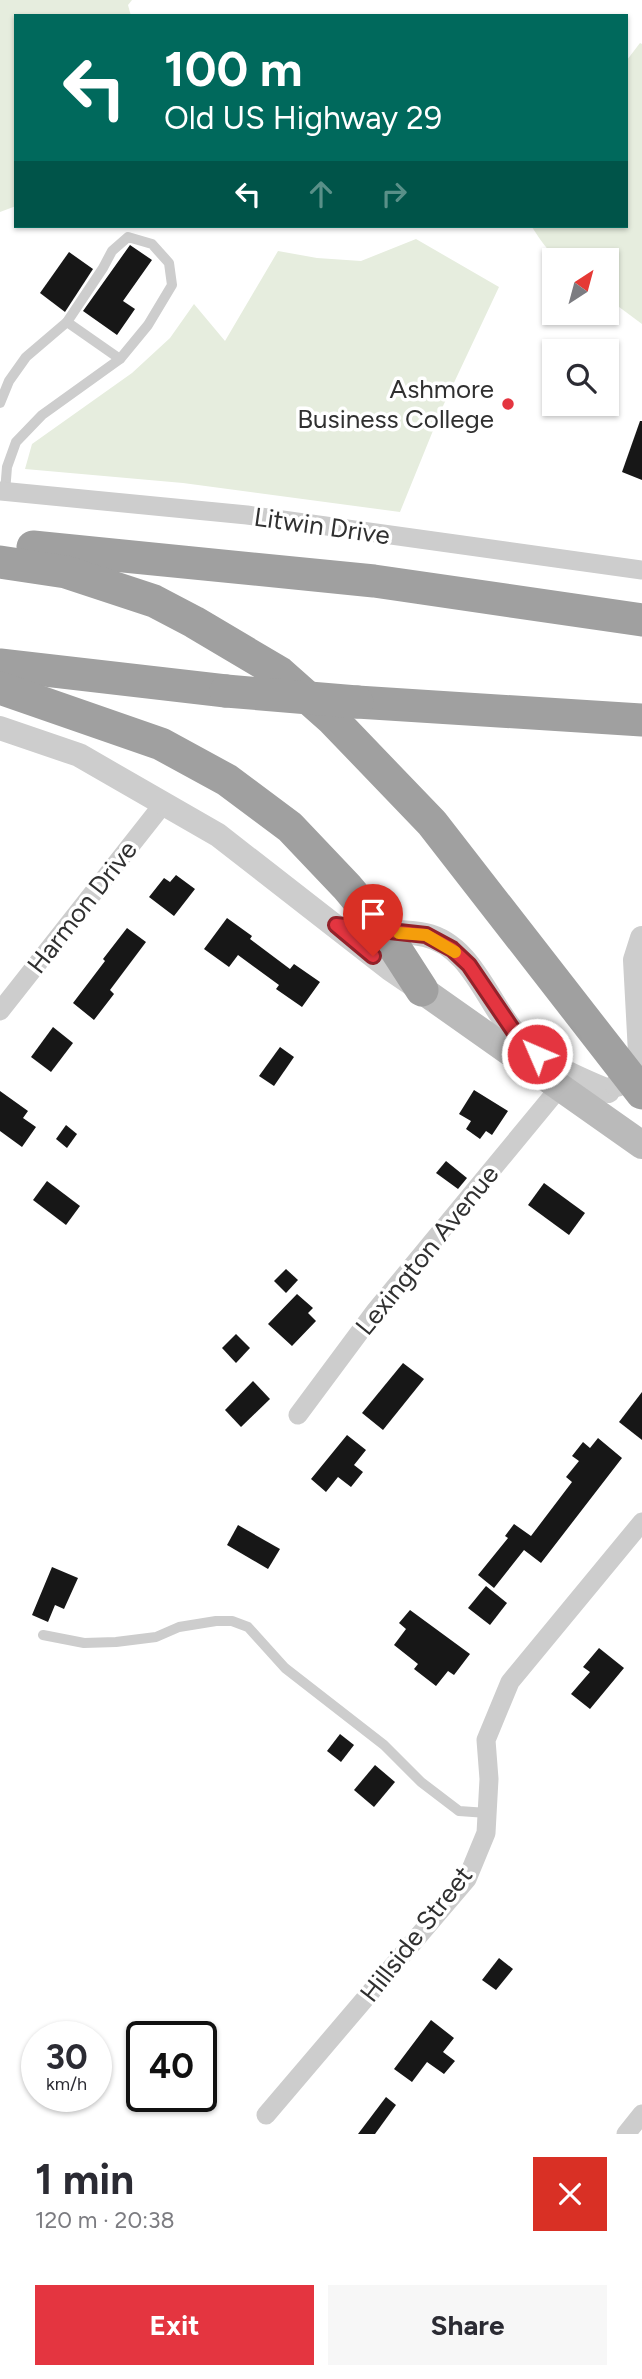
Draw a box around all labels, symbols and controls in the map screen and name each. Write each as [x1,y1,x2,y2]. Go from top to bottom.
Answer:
text: 100 m [164,39,303,98]
icon: left [49,42,140,133]
text: Old US Highway 29 [164,99,442,137]
icon: left [229,175,267,213]
icon: ahead [302,175,340,213]
icon: right [375,175,413,213]
north arrow [542,248,620,326]
map controls [542,248,619,416]
button: search [542,339,619,416]
place label: Ashmore Business College [297,373,494,435]
marker: Ashmore Business College [500,396,516,412]
street label: Litwin Drive [252,501,392,551]
street label: Harmon Drive [20,834,144,980]
pin [343,884,403,956]
icon: arrive [354,895,392,933]
position arrow [500,1017,574,1091]
street label: Lexington Avenue [349,1159,505,1341]
street label: Hillside Street [353,1859,479,2008]
speed limit sign: 40 [126,2021,217,2112]
text: 30 [45,2036,88,2078]
text: km/h [46,2073,87,2095]
text: 1 min [35,2154,134,2205]
button: close [533,2157,607,2231]
text: 120 m · 20:38 [35,2206,175,2234]
button: Exit [35,2285,314,2365]
button: Share [328,2285,607,2365]

